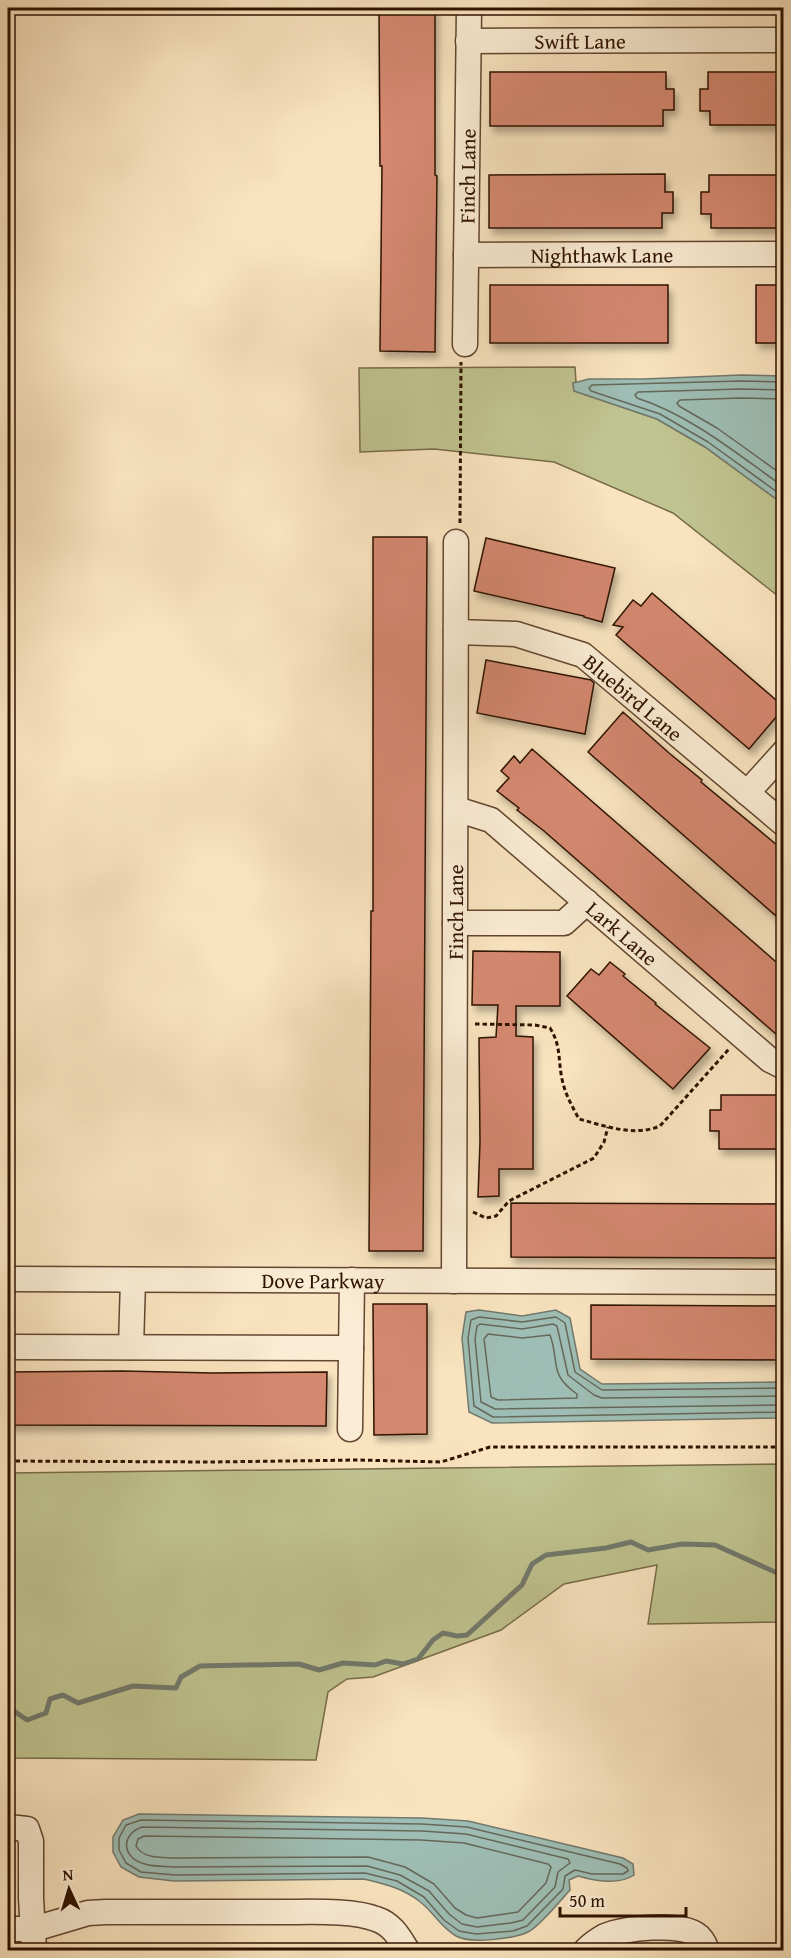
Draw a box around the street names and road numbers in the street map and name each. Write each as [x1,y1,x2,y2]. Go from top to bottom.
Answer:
street label: Swift Lane [534,25,626,56]
street label: Finch Lane [451,128,483,224]
street label: Nighthawk Lane [531,239,674,270]
street label: Bluebird Lane [577,646,690,749]
street label: Finch Lane [439,864,471,960]
street label: Lark Lane [580,893,665,973]
street label: Dove Parkway [261,1264,385,1296]

